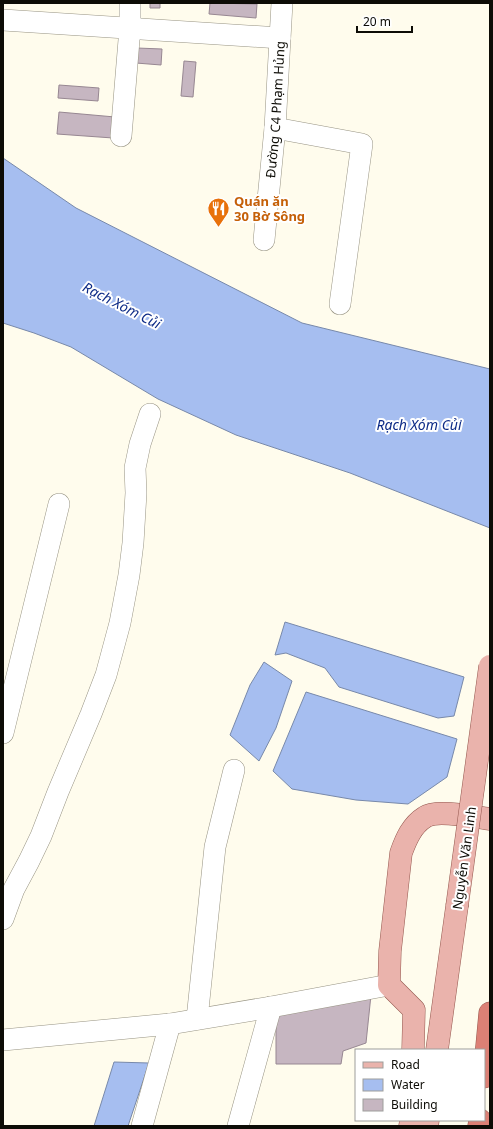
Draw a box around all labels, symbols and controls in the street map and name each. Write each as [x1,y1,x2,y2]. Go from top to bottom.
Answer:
scale bar [357,8,412,34]
text: 20 m [363,13,391,30]
street label: Đường C4 Phạm Hủng [261,41,289,179]
place label: Quán ăn 30 Bờ Sông [234,192,305,225]
restaurant icon: Quán ăn 30 Bờ Sông [206,195,232,228]
water label: Rạch Xóm Củi [80,277,165,333]
water label: Rạch Xóm Củi [376,415,462,434]
street label: Nguyễn Văn Linh [448,805,480,911]
legend [355,1049,485,1121]
text: Road [391,1056,420,1073]
text: Water [391,1076,425,1093]
text: Building [391,1096,438,1113]

